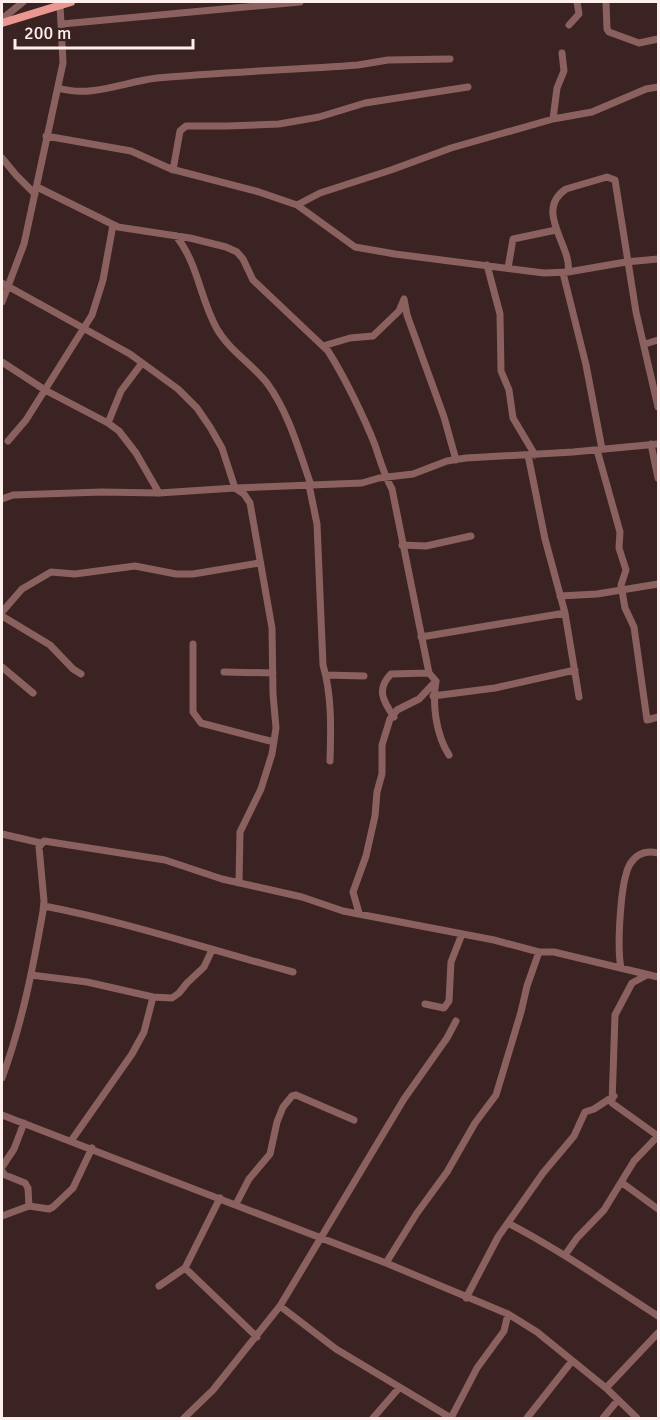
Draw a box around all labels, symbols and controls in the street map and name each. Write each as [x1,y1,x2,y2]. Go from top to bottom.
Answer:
scale bar [15,12,194,50]
text: 200 m [24,22,71,44]

